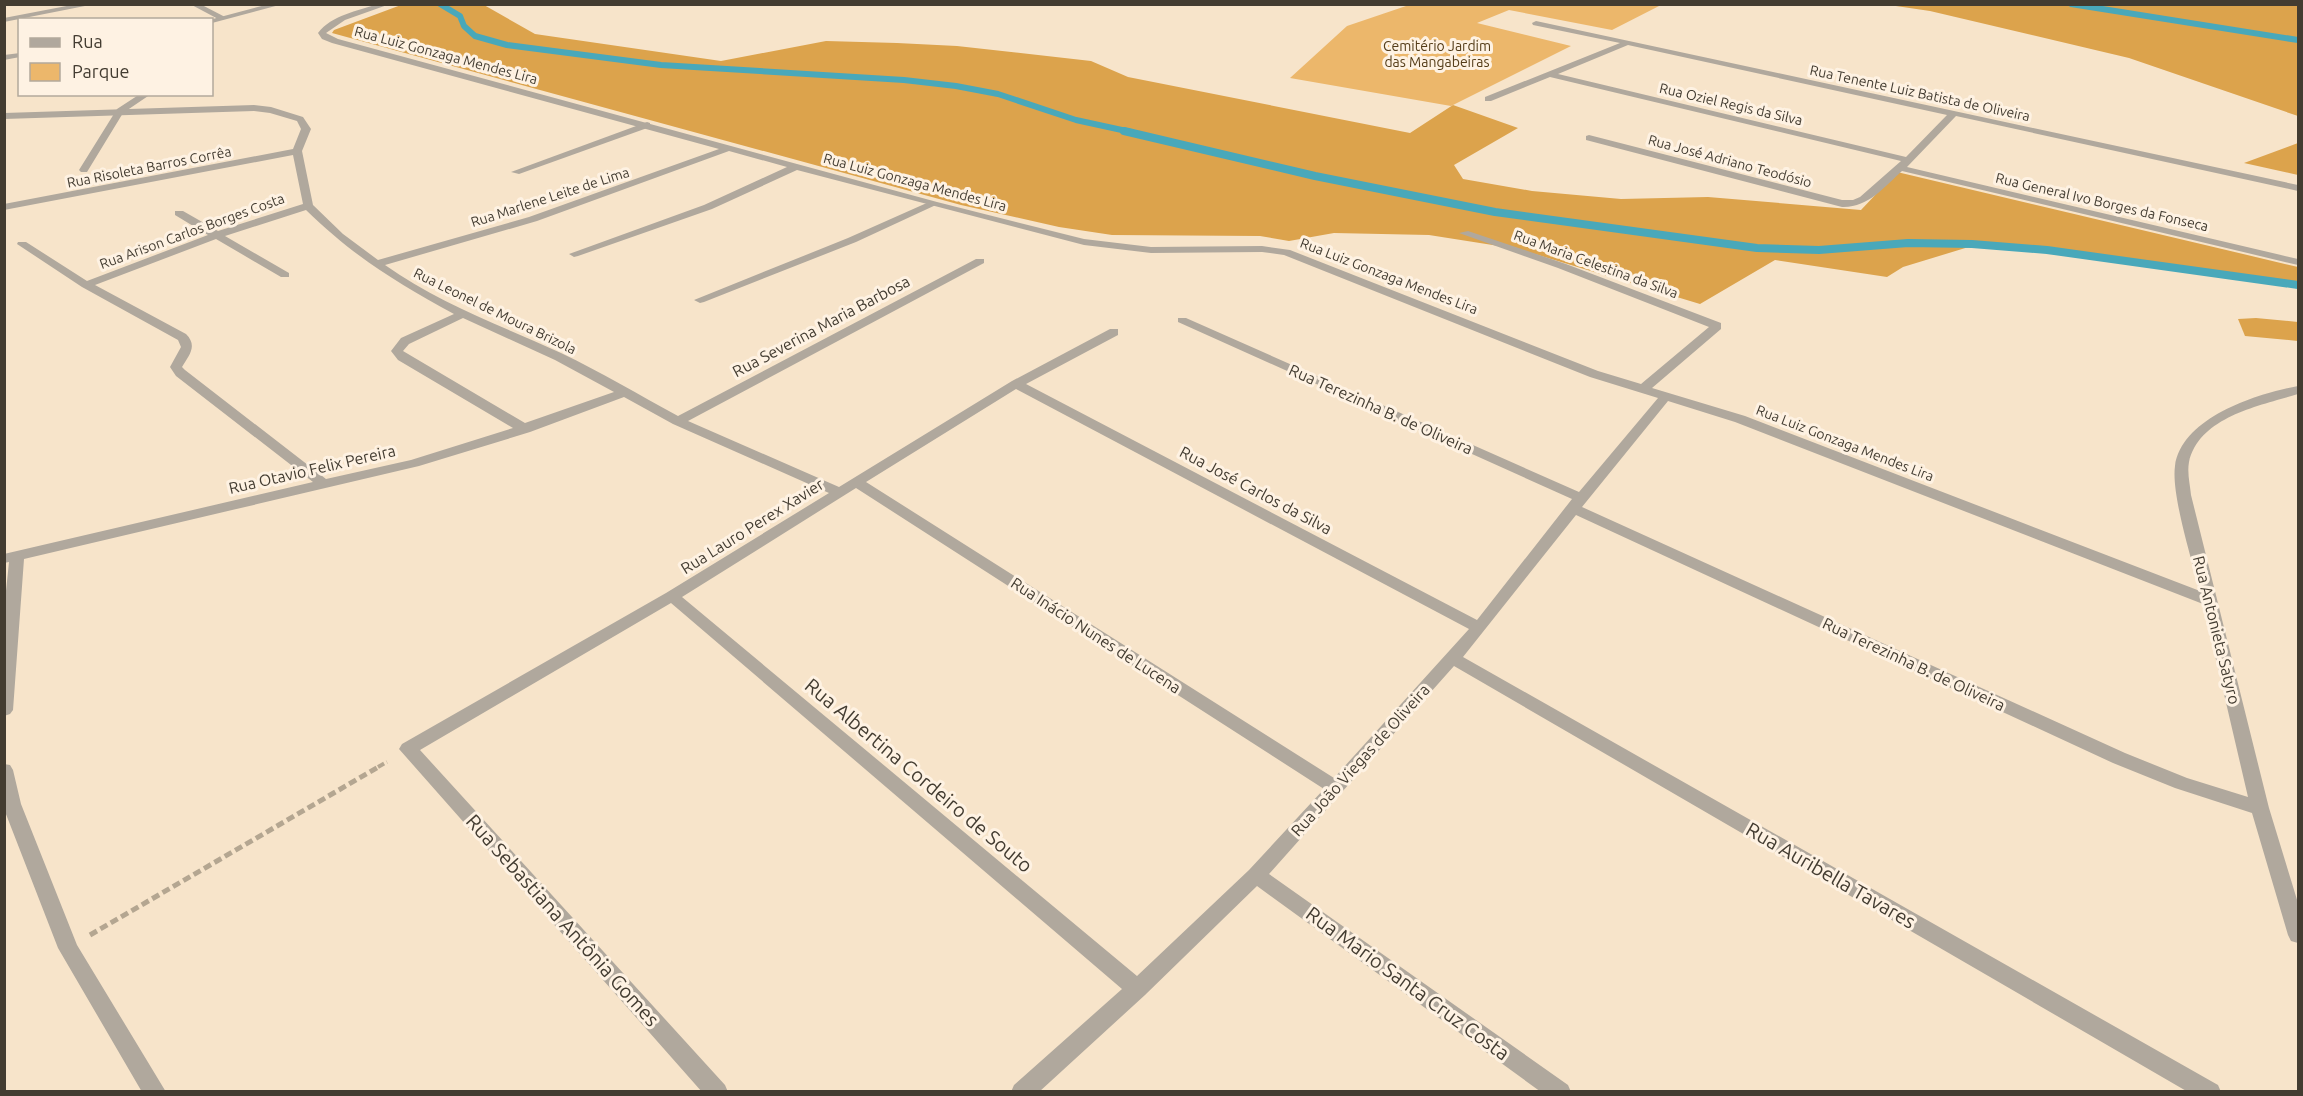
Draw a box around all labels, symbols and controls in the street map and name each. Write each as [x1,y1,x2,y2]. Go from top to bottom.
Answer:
legend [18,18,213,96]
street label: Rua Luiz Gonzaga Mendes Lira [353,23,539,87]
text: Rua [72,31,103,51]
park label: Cemitério Jardim das Mangabeiras [1383,38,1491,70]
text: Parque [72,61,129,81]
street label: Rua Tenente Luiz Batista de Oliveira [1808,62,2032,124]
street label: Rua Oziel Regis da Silva [1658,80,1804,128]
street label: Rua José Adriano Teodósio [1646,131,1814,191]
street label: Rua Risoleta Barros Corrêa [65,143,233,191]
street label: Rua Luiz Gonzaga Mendes Lira [822,150,1008,214]
street label: Rua Marlene Leite de Lima [469,164,631,230]
street label: Rua General Ivo Borges da Fonseca [1994,170,2210,234]
street label: Rua Arison Carlos Borges Costa [97,190,287,272]
street label: Rua Maria Celestina da Silva [1512,227,1680,301]
street label: Rua Luiz Gonzaga Mendes Lira [1298,235,1480,317]
street label: Rua Leonel de Moura Brizola [411,265,579,357]
street label: Rua Severina Maria Barbosa [729,272,913,380]
street label: Rua Terezinha B. de Oliveira [1286,360,1476,458]
street label: Rua Luiz Gonzaga Mendes Lira [1754,402,1936,484]
street label: Rua Otavio Felix Pereira [227,441,397,497]
street label: Rua José Carlos da Silva [1177,442,1335,538]
street label: Rua Lauro Perex Xavier [677,475,827,577]
street label: Rua Antonieta Satyro [2190,554,2244,706]
street label: Rua Inácio Nunes de Lucena [1008,573,1184,697]
street label: Rua Terezinha B. de Oliveira [1820,614,2008,714]
street label: Rua Albertina Cordeiro de Souto [801,673,1037,877]
street label: Rua João Viegas de Oliveira [1287,680,1433,840]
street label: Rua Sebastiana Antônia Gomes [462,809,664,1031]
street label: Rua Auribella Tavares [1742,817,1920,933]
street label: Rua Mario Santa Cruz Costa [1302,901,1514,1065]

